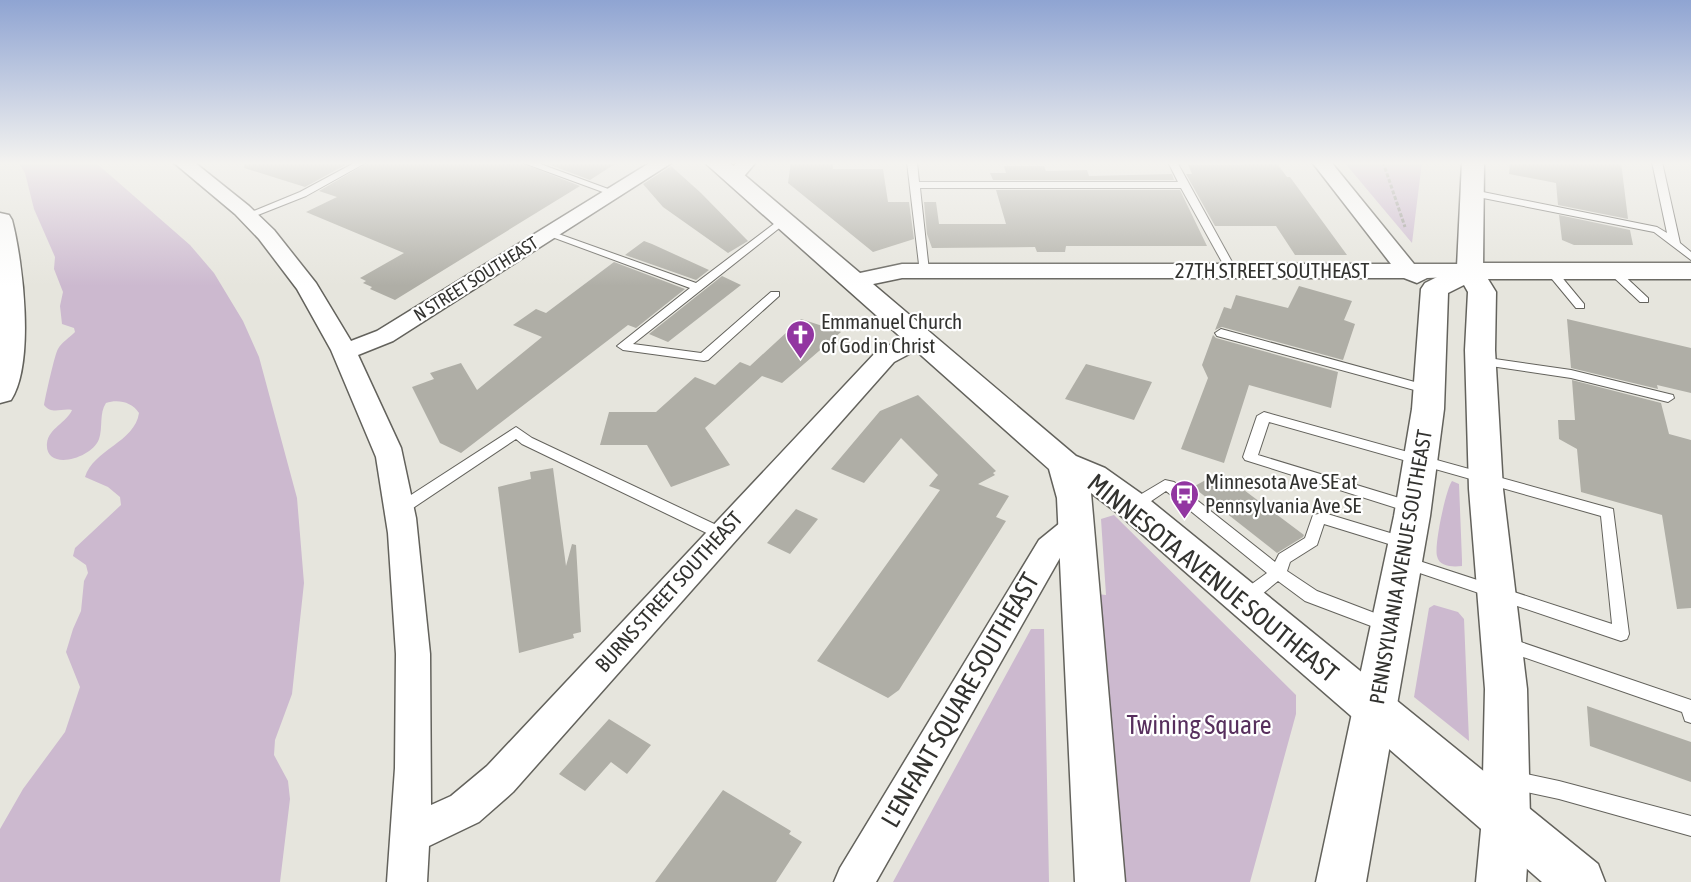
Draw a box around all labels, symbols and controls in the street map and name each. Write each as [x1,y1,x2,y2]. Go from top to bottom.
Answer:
street label: N STREET SOUTHEAST [410,232,542,325]
street label: 27TH STREET SOUTHEAST [1175,258,1369,282]
place label: Emmanuel Church of God in Christ [821,309,962,357]
church icon: Emmanuel Church of God in Christ [784,318,816,360]
street label: PENNSYLVANIA AVENUE SOUTHEAST [1364,428,1436,706]
street label: MINNESOTA AVENUE SOUTHEAST [1082,468,1345,689]
place label: Minnesota Ave SE at Pennsylvania Ave SE [1205,469,1361,517]
bus stop icon: Minnesota Ave SE at Pennsylvania Ave SE [1168,478,1200,520]
street label: BURNS STREET SOUTHEAST [590,506,747,677]
street label: L'ENFANT SQUARE SOUTHEAST [875,567,1045,832]
park label: Twining Square [1126,710,1272,740]

